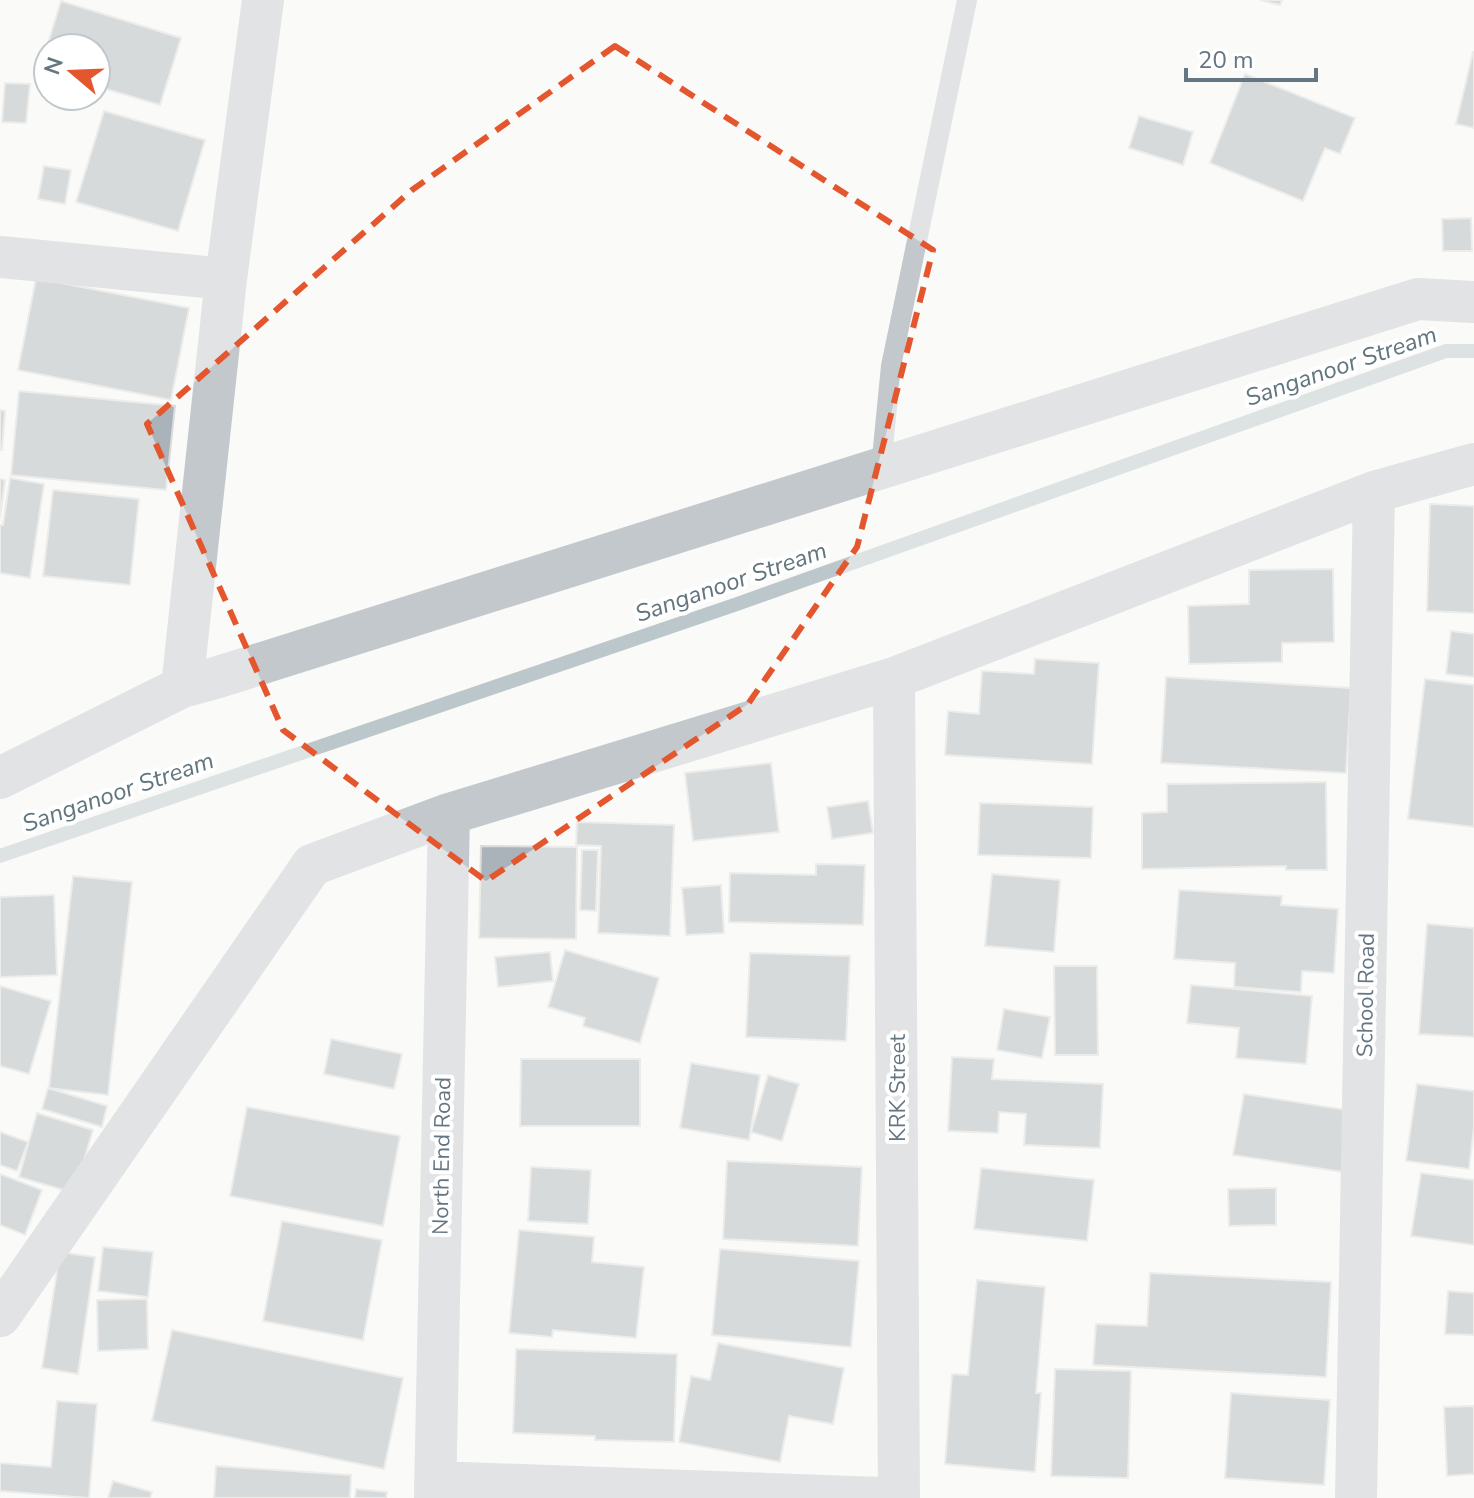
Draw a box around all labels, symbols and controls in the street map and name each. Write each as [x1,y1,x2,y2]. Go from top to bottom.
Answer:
north arrow [32,32,112,112]
scale bar [1186,32,1316,82]
text: 20 m [1198,44,1254,76]
text: N [37,53,71,78]
water label: Sanganoor Stream [1241,318,1441,414]
water label: Sanganoor Stream [631,534,831,630]
water label: Sanganoor Stream [18,744,218,840]
street label: School Road [1350,933,1382,1057]
street label: KRK Street [883,1034,913,1142]
street label: North End Road [426,1077,458,1235]

